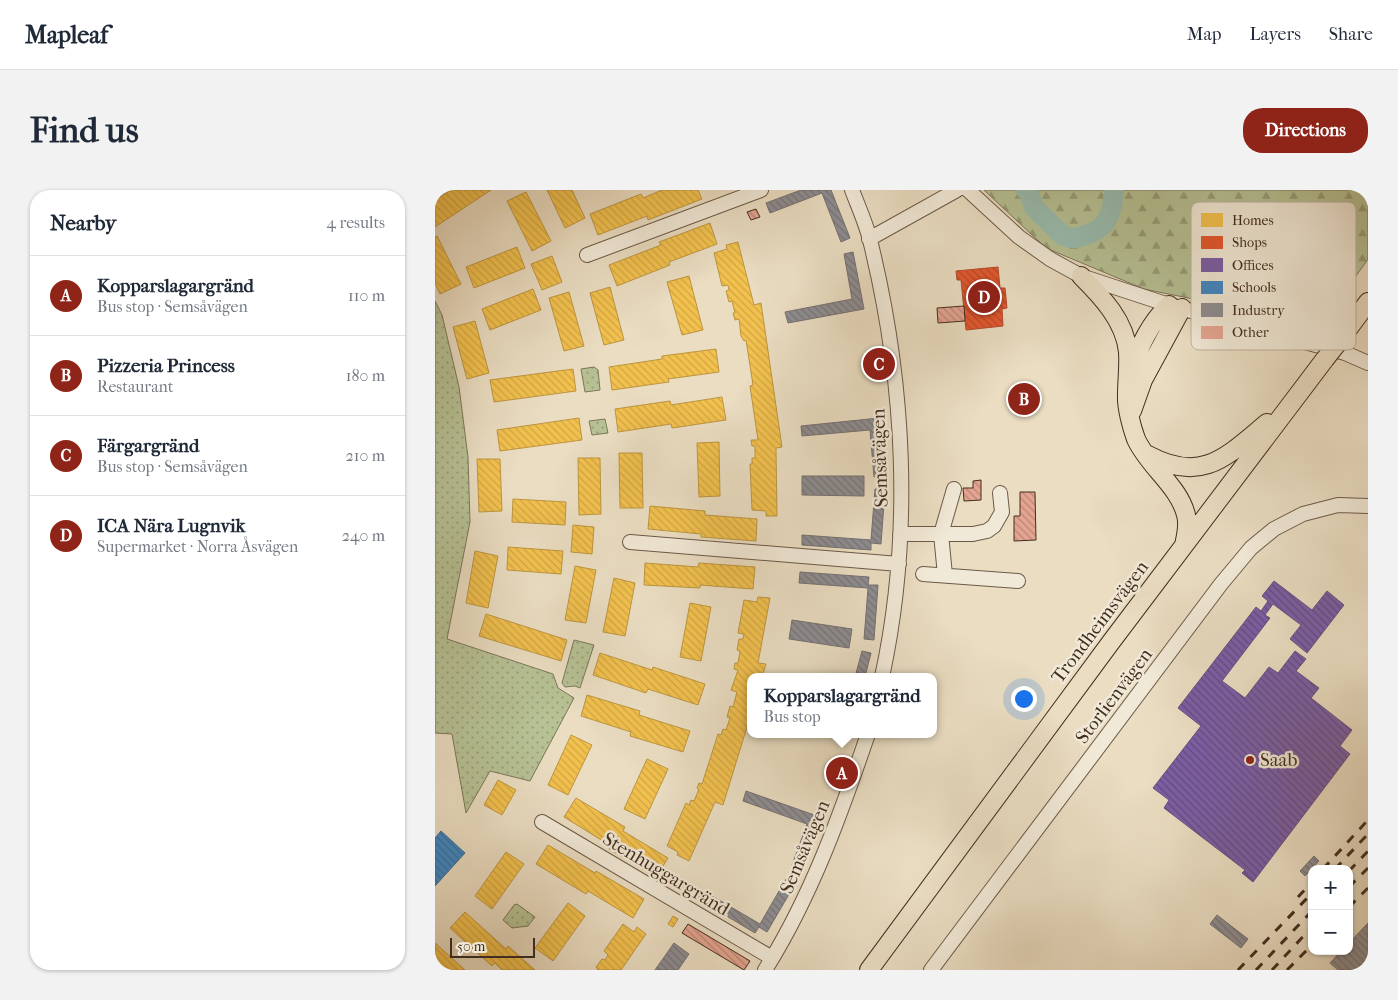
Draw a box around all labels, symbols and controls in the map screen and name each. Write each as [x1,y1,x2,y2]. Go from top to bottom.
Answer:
text: Mapleaf [25,21,108,49]
text: Map [1187,24,1221,45]
text: Layers [1249,24,1301,45]
text: Share [1329,24,1373,45]
button: Directions [1243,108,1368,153]
text: Find us [30,110,139,151]
legend [1191,202,1356,350]
text: Nearby [50,211,116,235]
text: Homes [1232,212,1274,229]
text: 4 results [327,213,385,232]
text: Shops [1232,234,1267,251]
text: Offices [1232,257,1274,274]
text: Kopparslagargränd [97,275,254,297]
pin: D [968,278,1000,316]
text: Schools [1232,279,1276,296]
text: A [61,286,71,305]
text: 110 m [348,286,385,305]
text: Bus stop · Semsåvägen [97,297,248,316]
text: Industry [1232,302,1285,319]
text: Other [1232,324,1269,341]
pin: C [863,345,895,383]
text: Pizzeria Princess [97,355,235,377]
text: B [61,366,71,385]
text: 180 m [346,366,385,385]
text: Restaurant [97,377,173,396]
pin: B [1008,380,1040,418]
street label: Semsåvägen [867,408,893,508]
text: Färgargränd [97,435,199,457]
text: C [61,446,71,465]
text: 210 m [346,446,385,465]
text: Bus stop · Semsåvägen [97,457,248,476]
text: ICA Nära Lugnvik [97,515,245,537]
text: D [60,526,72,545]
text: 240 m [342,526,385,545]
text: Supermarket · Norra Åsvägen [97,537,298,556]
street label: Trondheimsvägen [1047,557,1153,687]
street label: Storlienvägen [1071,644,1157,748]
popup [747,673,937,738]
text: Kopparslagargränd [764,685,920,707]
your location [1011,686,1037,712]
text: Bus stop [764,707,821,726]
place label: Saab [1260,749,1297,771]
pin: A [826,754,858,792]
marker: Saab [1244,754,1256,766]
street label: Semsåvägen [775,797,835,897]
street label: Stenhuggargränd [599,828,734,921]
map controls [1308,865,1353,955]
button: + [1308,865,1353,910]
button: − [1308,910,1353,955]
scale bar [450,935,535,958]
text: 50 m [457,938,485,955]

